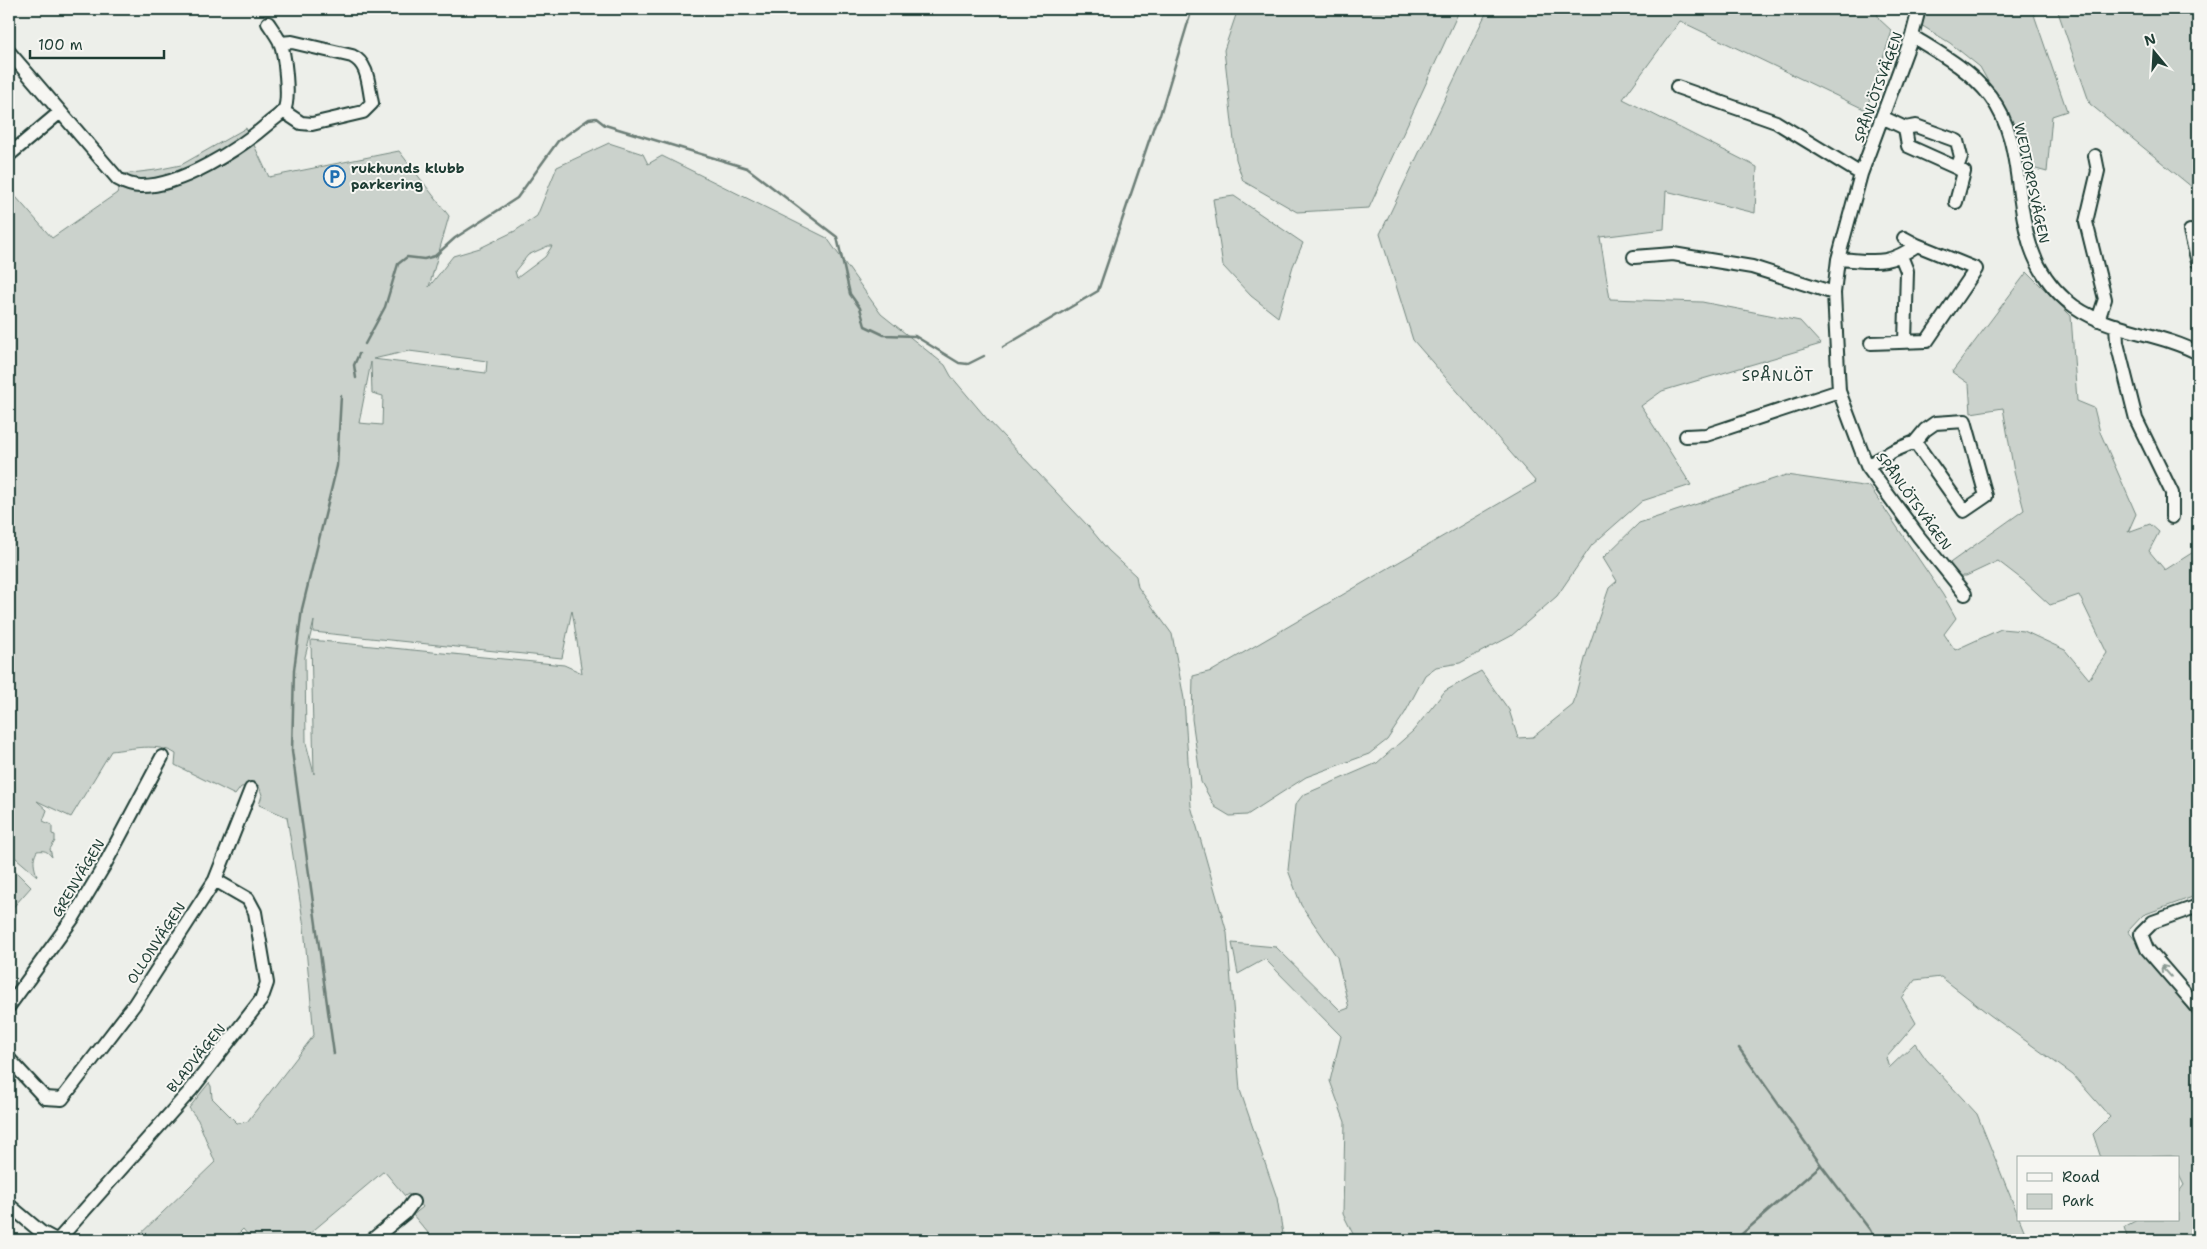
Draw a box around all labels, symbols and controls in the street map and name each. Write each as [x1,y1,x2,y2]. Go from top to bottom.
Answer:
scale bar [30,28,164,60]
north arrow [2130,28,2180,78]
street label: SPÅNLÖTSVÄGEN [1850,29,1906,145]
text: N [2142,29,2158,50]
text: 100 m [38,35,83,55]
street label: WEDTORPSVÄGEN [2010,121,2054,245]
place label: rukhunds klubb parkering [351,159,465,193]
parking icon: rukhunds klubb parkering [323,164,347,188]
district label: SPÅNLÖT [1742,364,1814,386]
street label: SPÅNLÖTSVÄGEN [1872,449,1956,553]
street label: GRENVÄGEN [48,836,108,920]
street label: OLLONVÄGEN [123,899,189,987]
one-way arrow [2161,965,2172,978]
street label: BLADVÄGEN [163,1020,229,1096]
legend [2017,1156,2180,1222]
text: Road [2062,1167,2100,1187]
text: Park [2062,1191,2094,1211]

